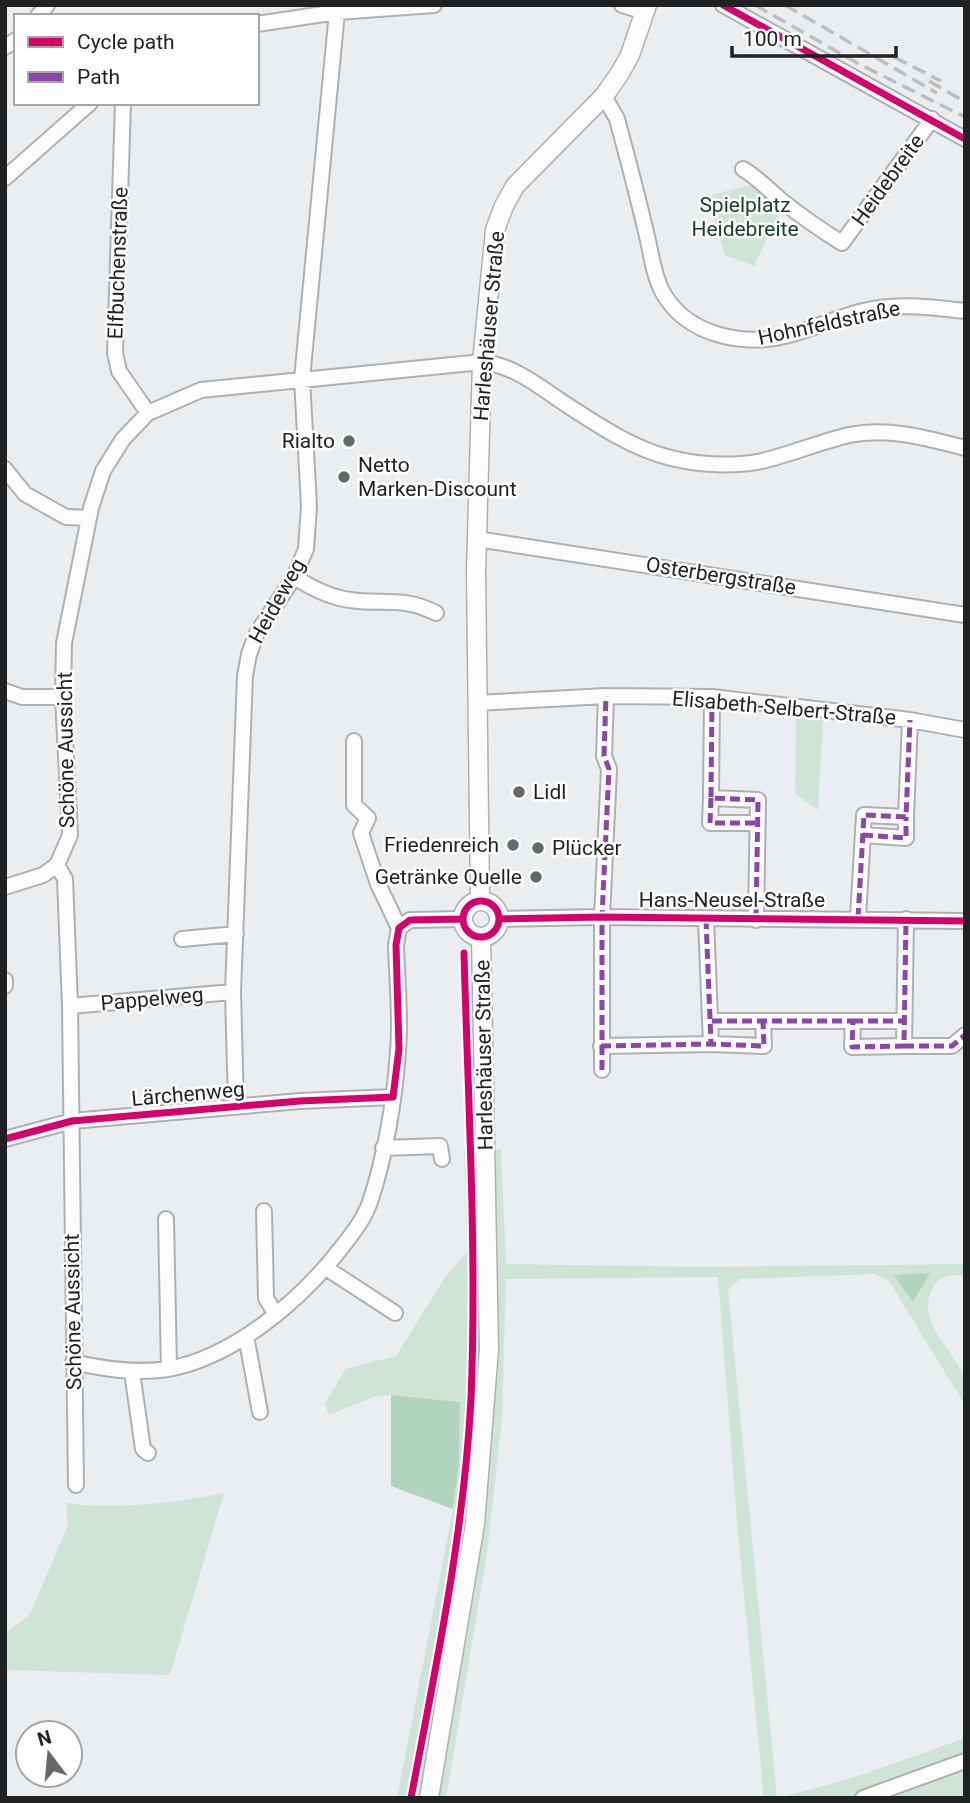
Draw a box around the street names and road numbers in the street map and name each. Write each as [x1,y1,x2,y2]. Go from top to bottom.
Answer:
street label: Heidebreite [847,130,929,230]
street label: Elfbuchenstraße [103,186,133,340]
street label: Harleshäuser Straße [469,230,509,422]
street label: Hohnfeldstraße [756,296,902,350]
street label: Osterbergstraße [644,552,798,600]
street label: Heideweg [244,555,310,647]
street label: Schöne Aussicht [53,672,79,828]
street label: Elisabeth-Selbert-Straße [671,686,897,730]
street label: Hans-Neusel-Straße [639,888,825,912]
street label: Harleshäuser Straße [470,960,498,1150]
street label: Pappelweg [100,983,204,1015]
street label: Lärchenweg [130,1077,246,1111]
street label: Schöne Aussicht [60,1234,86,1390]

